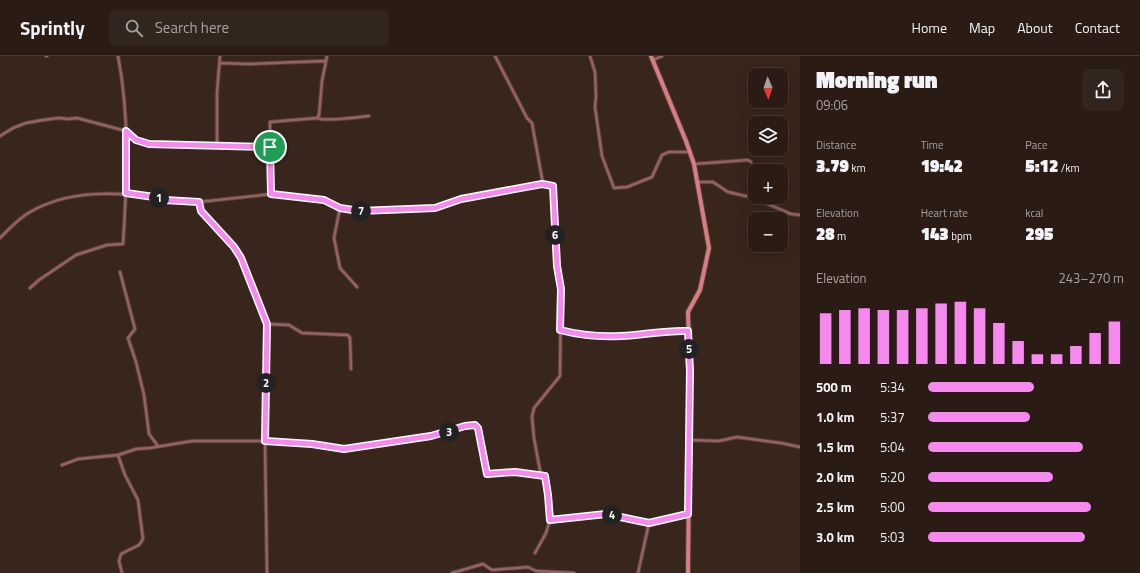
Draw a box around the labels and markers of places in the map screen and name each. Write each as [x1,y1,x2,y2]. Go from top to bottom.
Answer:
pin [253,130,287,164]
pin: 1 [149,188,169,208]
pin: 7 [351,201,371,221]
pin: 6 [545,225,565,245]
pin: 5 [679,339,699,359]
pin: 2 [256,373,276,393]
pin: 3 [439,422,459,442]
pin: 4 [602,505,622,525]

